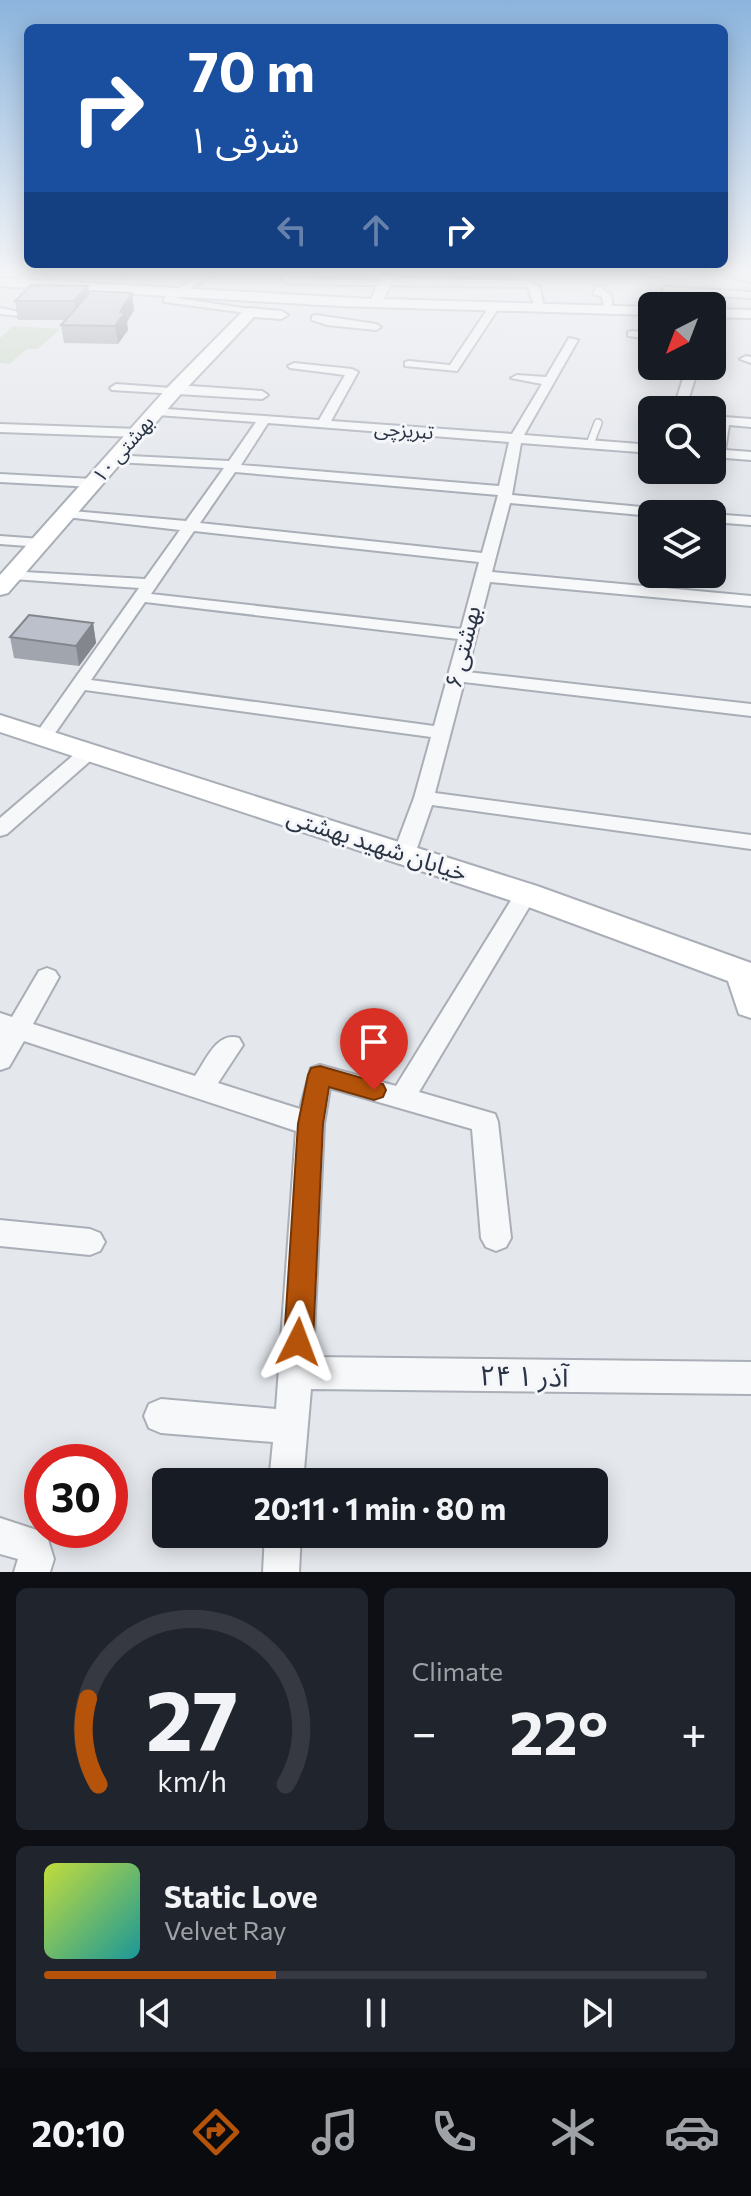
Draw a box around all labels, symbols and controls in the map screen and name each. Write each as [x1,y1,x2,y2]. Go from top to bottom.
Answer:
text: 70 m [188,35,315,104]
icon: right [56,56,160,160]
text: شرقی ۱ [188,116,299,160]
icon: left [270,208,314,252]
icon: ahead [354,208,398,252]
icon: right [438,208,482,252]
north arrow [638,292,726,380]
map controls [638,292,726,588]
button: search [638,396,726,484]
street label: بهشتی ۱۰ [86,410,159,488]
street label: تبریزچی [373,415,435,445]
button: layers [638,500,726,588]
street label: بهشتی ۶ [437,602,486,691]
street label: خیابان شهید بهشتی [284,801,471,887]
pin [340,1008,408,1090]
icon: arrive [352,1020,396,1064]
position arrow [256,1300,340,1384]
street label: ۲۴ آذر ۱ [479,1357,571,1394]
speed limit sign: 30 [24,1444,128,1548]
text: 20:11 · 1 min · 80 m [254,1489,506,1526]
text: Climate [412,1655,503,1686]
text: 27 [145,1666,238,1768]
text: 22° [509,1694,608,1767]
text: − [412,1704,437,1758]
text: + [681,1704,707,1758]
text: km/h [157,1763,227,1798]
text: Static Love [164,1877,318,1914]
text: Velvet Ray [164,1914,287,1945]
icon: previous [133,1991,177,2035]
icon: pause [354,1991,398,2035]
icon: next [575,1991,619,2035]
icon: directions [188,2104,244,2160]
icon: music [307,2104,363,2160]
icon: phone [426,2104,482,2160]
icon: climate [545,2104,601,2160]
icon: car [664,2104,720,2160]
text: 20:10 [31,2110,125,2154]

